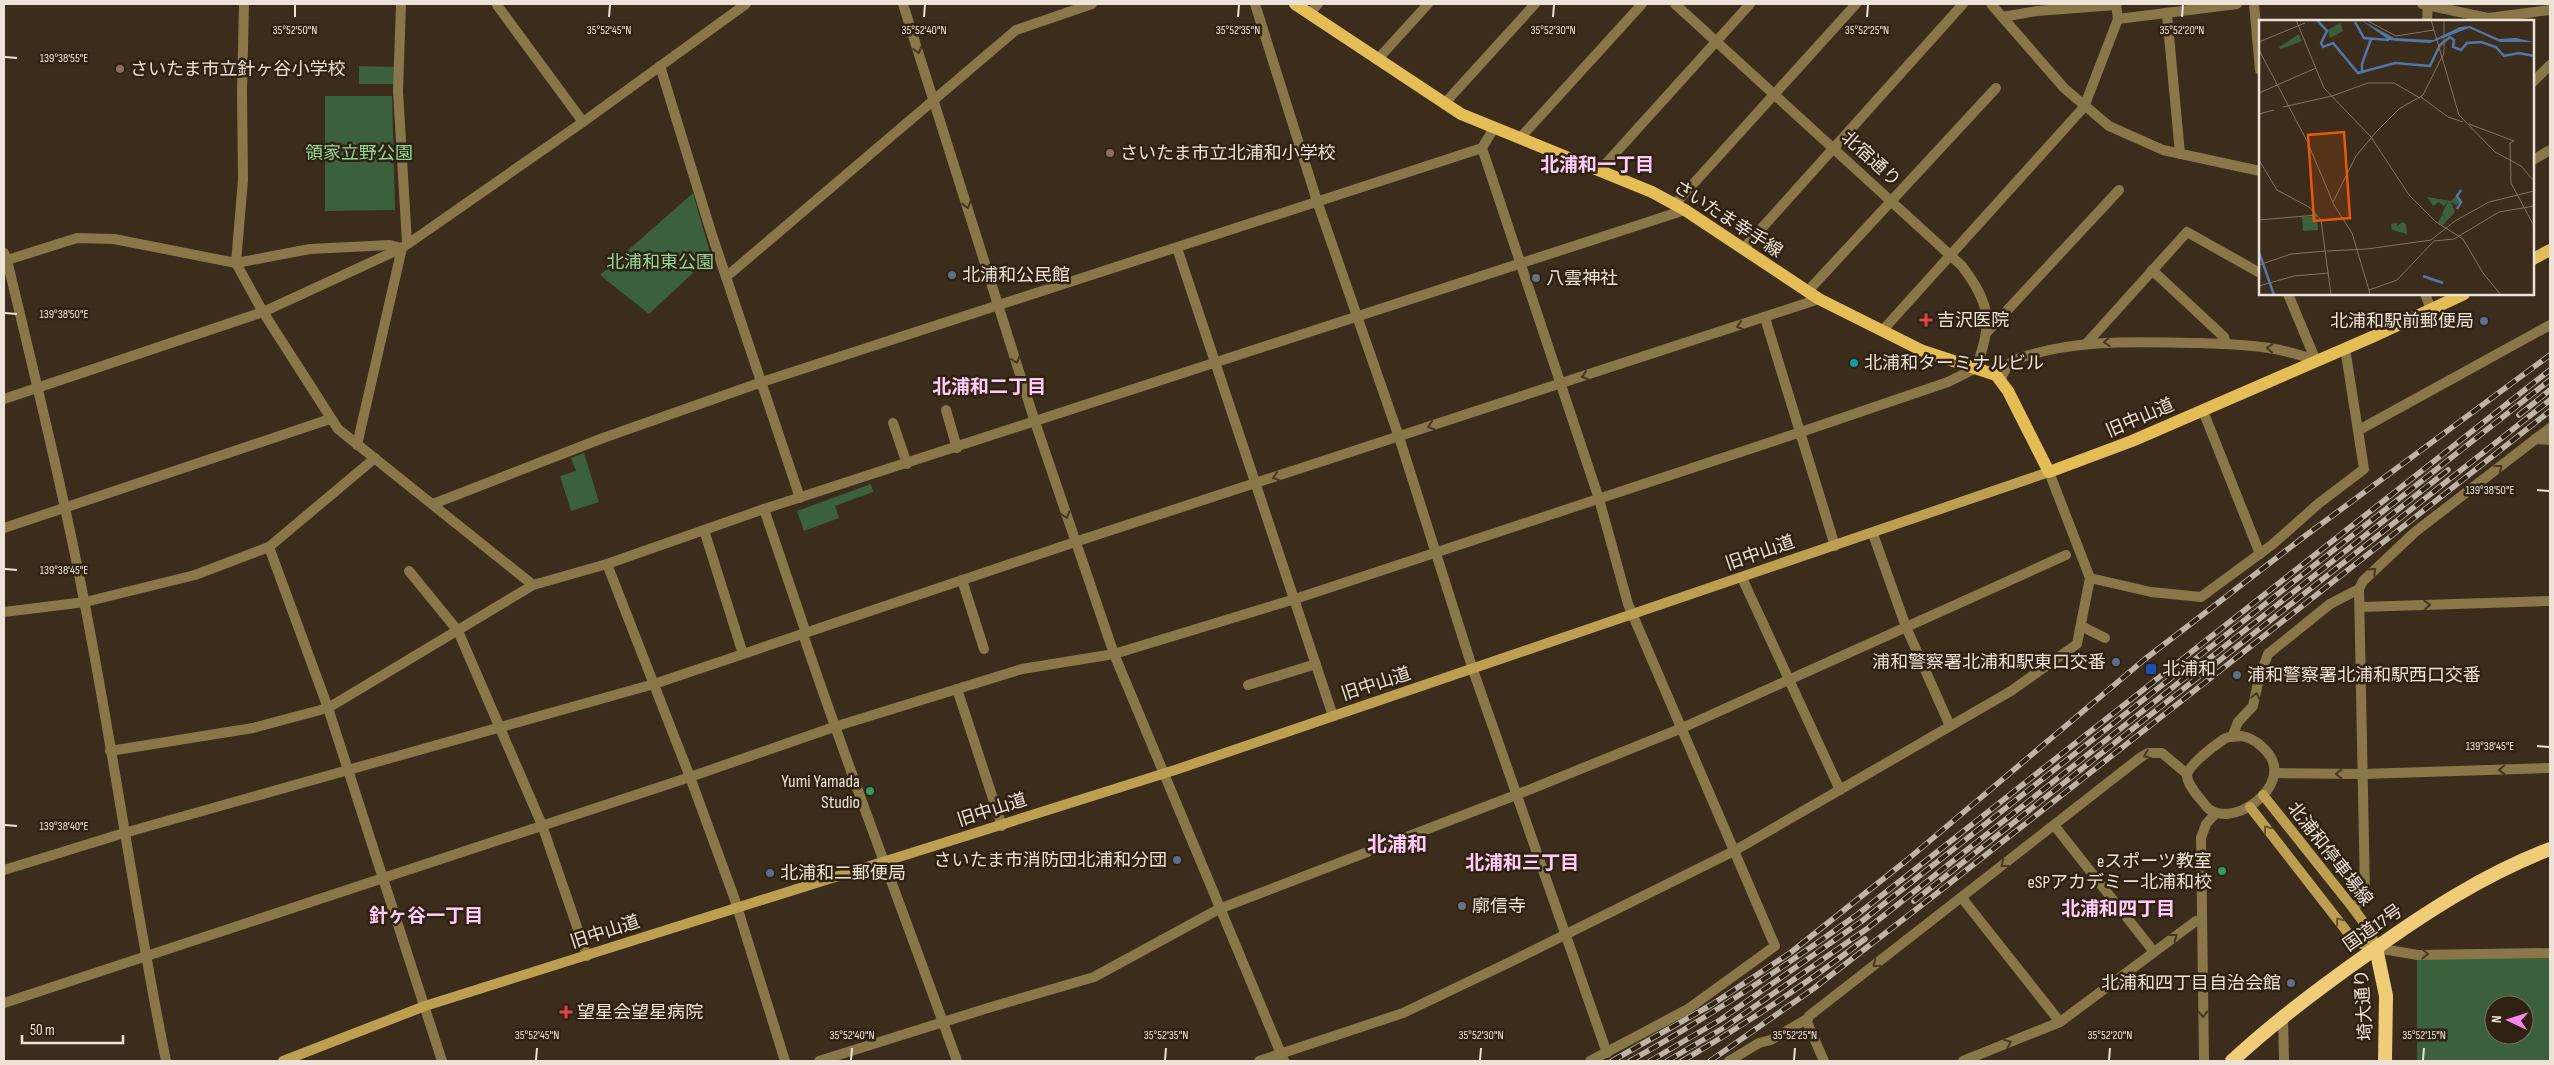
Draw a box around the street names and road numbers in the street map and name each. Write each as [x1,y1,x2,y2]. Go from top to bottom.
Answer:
street label: 北宿通り [1837,127,1905,191]
street label: さいたま幸手線 [1670,176,1786,262]
street label: 旧中山道 [2103,394,2177,442]
street label: 旧中山道 [1723,531,1797,575]
street label: 旧中山道 [1339,663,1413,705]
street label: 旧中山道 [955,789,1029,831]
street label: 北浦和停車場線 [2283,798,2377,910]
street label: 国道17号 [2339,900,2407,956]
street label: 旧中山道 [568,911,642,953]
street label: 埼大通り [2351,968,2377,1042]

